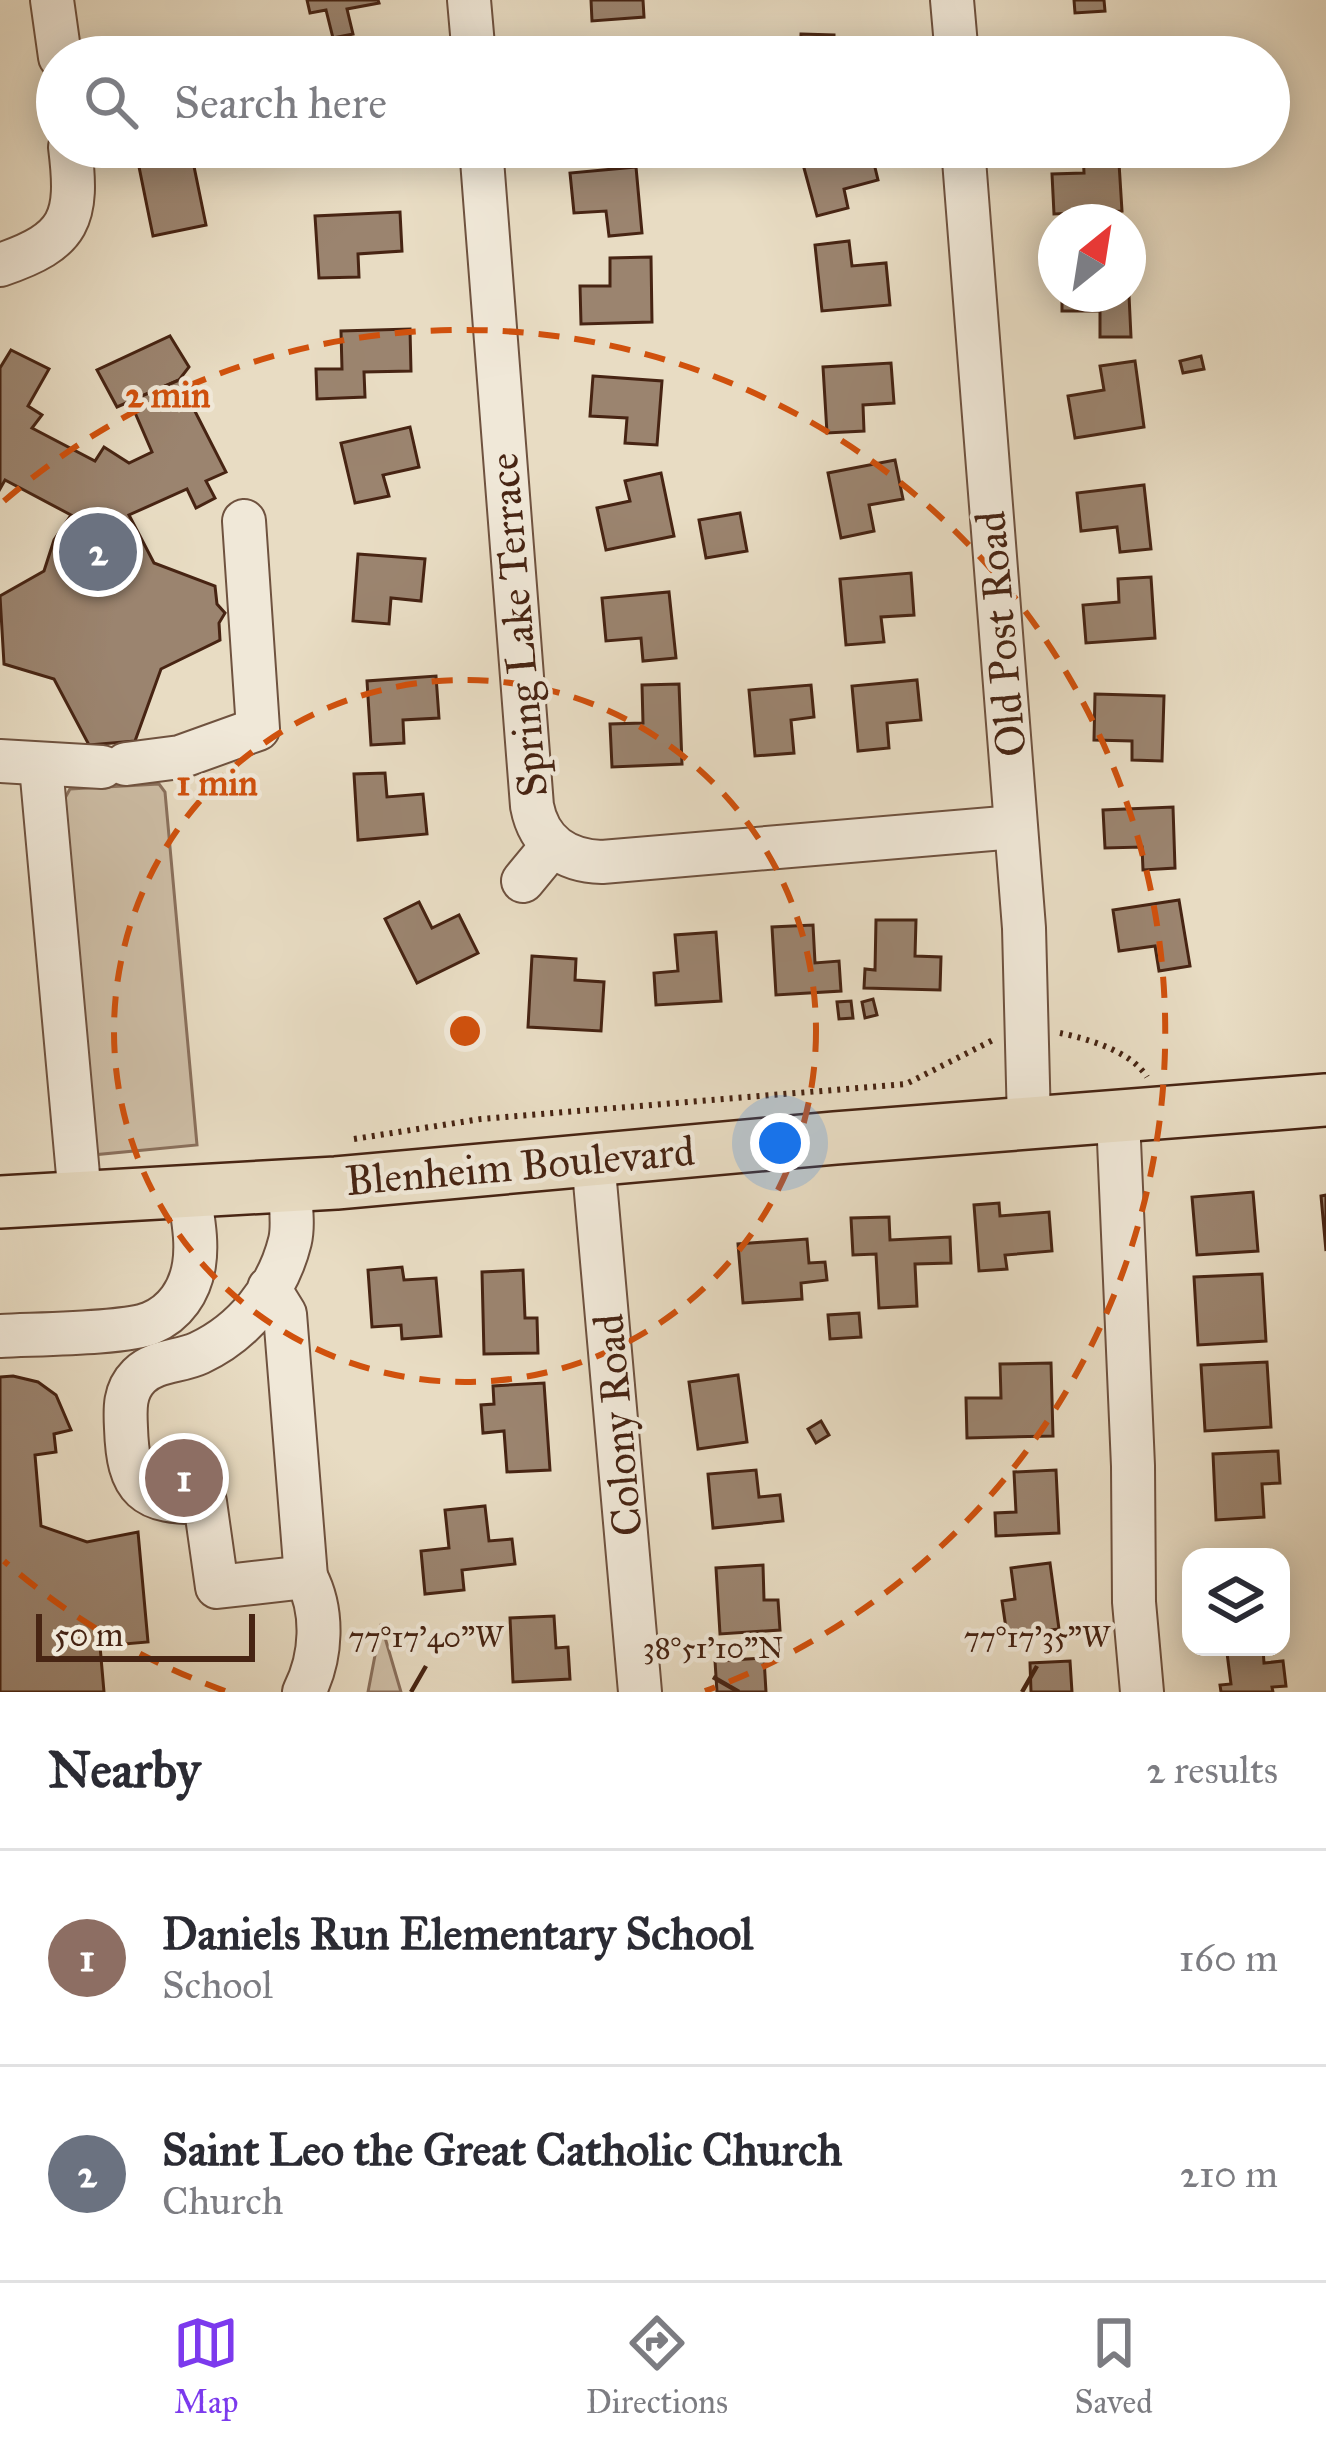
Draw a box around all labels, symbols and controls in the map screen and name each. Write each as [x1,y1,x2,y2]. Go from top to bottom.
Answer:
search box [36,36,1290,168]
icon: search [78,69,144,135]
text: Search here [174,75,387,130]
north arrow [1038,204,1146,312]
text: 2 min [125,373,211,417]
street label: Spring Lake Terrace [477,451,559,799]
pin: 2 [59,507,137,597]
street label: Old Post Road [964,509,1038,759]
text: 1 min [176,761,258,805]
centre of rings [444,1010,486,1052]
your location [750,1113,810,1173]
street label: Blenheim Boulevard [343,1125,697,1207]
street label: Colony Road [582,1312,654,1538]
pin: 1 [145,1433,223,1523]
map controls [1182,1548,1290,1656]
button: layers [1182,1548,1290,1656]
scale bar [36,1608,255,1661]
text: 50 m [54,1615,123,1655]
text: 77°17'40"W [349,1619,505,1655]
text: 77°17'35"W [964,1619,1112,1655]
text: 38°51'10"N [643,1630,783,1666]
text: Nearby [48,1739,200,1801]
text: 2 results [1146,1746,1278,1794]
text: Daniels Run Elementary School [162,1906,753,1961]
text: 1 [79,1934,95,1982]
text: 160 m [1179,1934,1278,1982]
text: School [162,1961,273,2009]
text: Saint Leo the Great Catholic Church [162,2122,842,2177]
text: 2 [77,2150,97,2198]
text: 210 m [1180,2150,1278,2198]
text: Church [162,2177,283,2225]
tab: Map [173,2310,239,2422]
tab: Directions [586,2310,728,2422]
tab: Saved [1074,2310,1153,2422]

